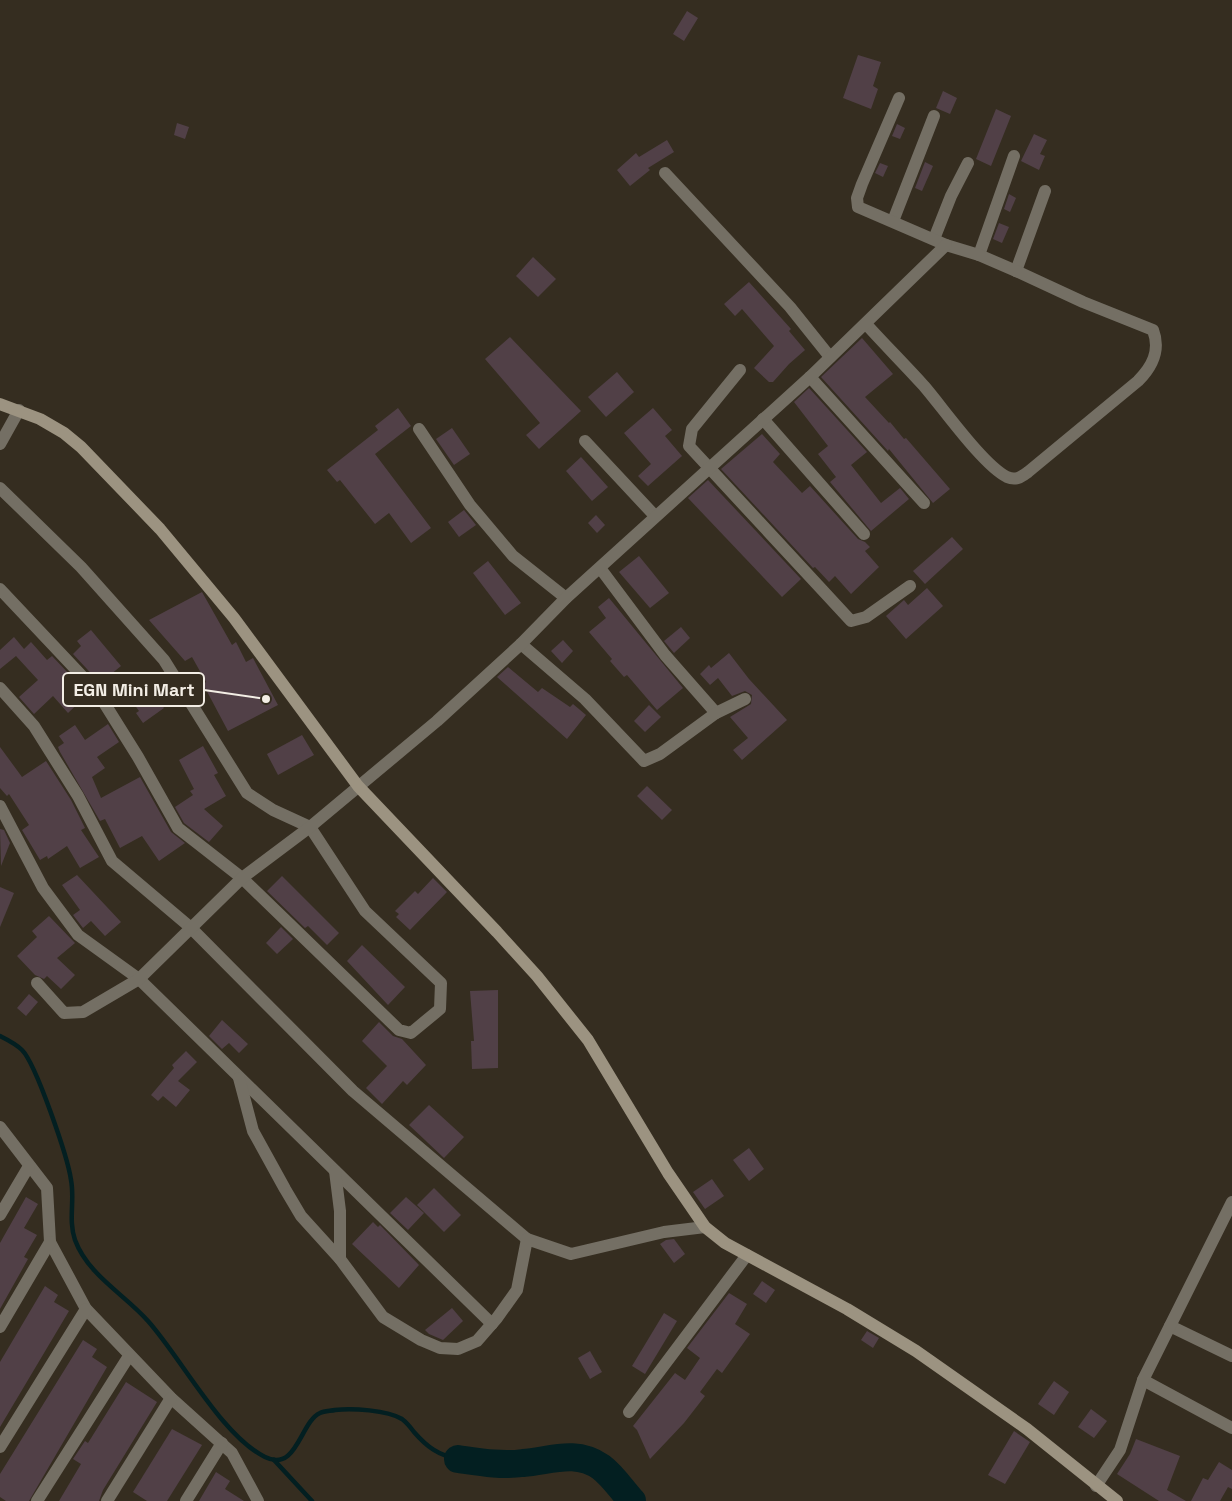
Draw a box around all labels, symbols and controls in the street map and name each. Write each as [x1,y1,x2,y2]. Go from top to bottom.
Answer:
callout: EGN Mini Mart [63,673,204,706]
text: EGN Mini Mart [73,678,195,701]

